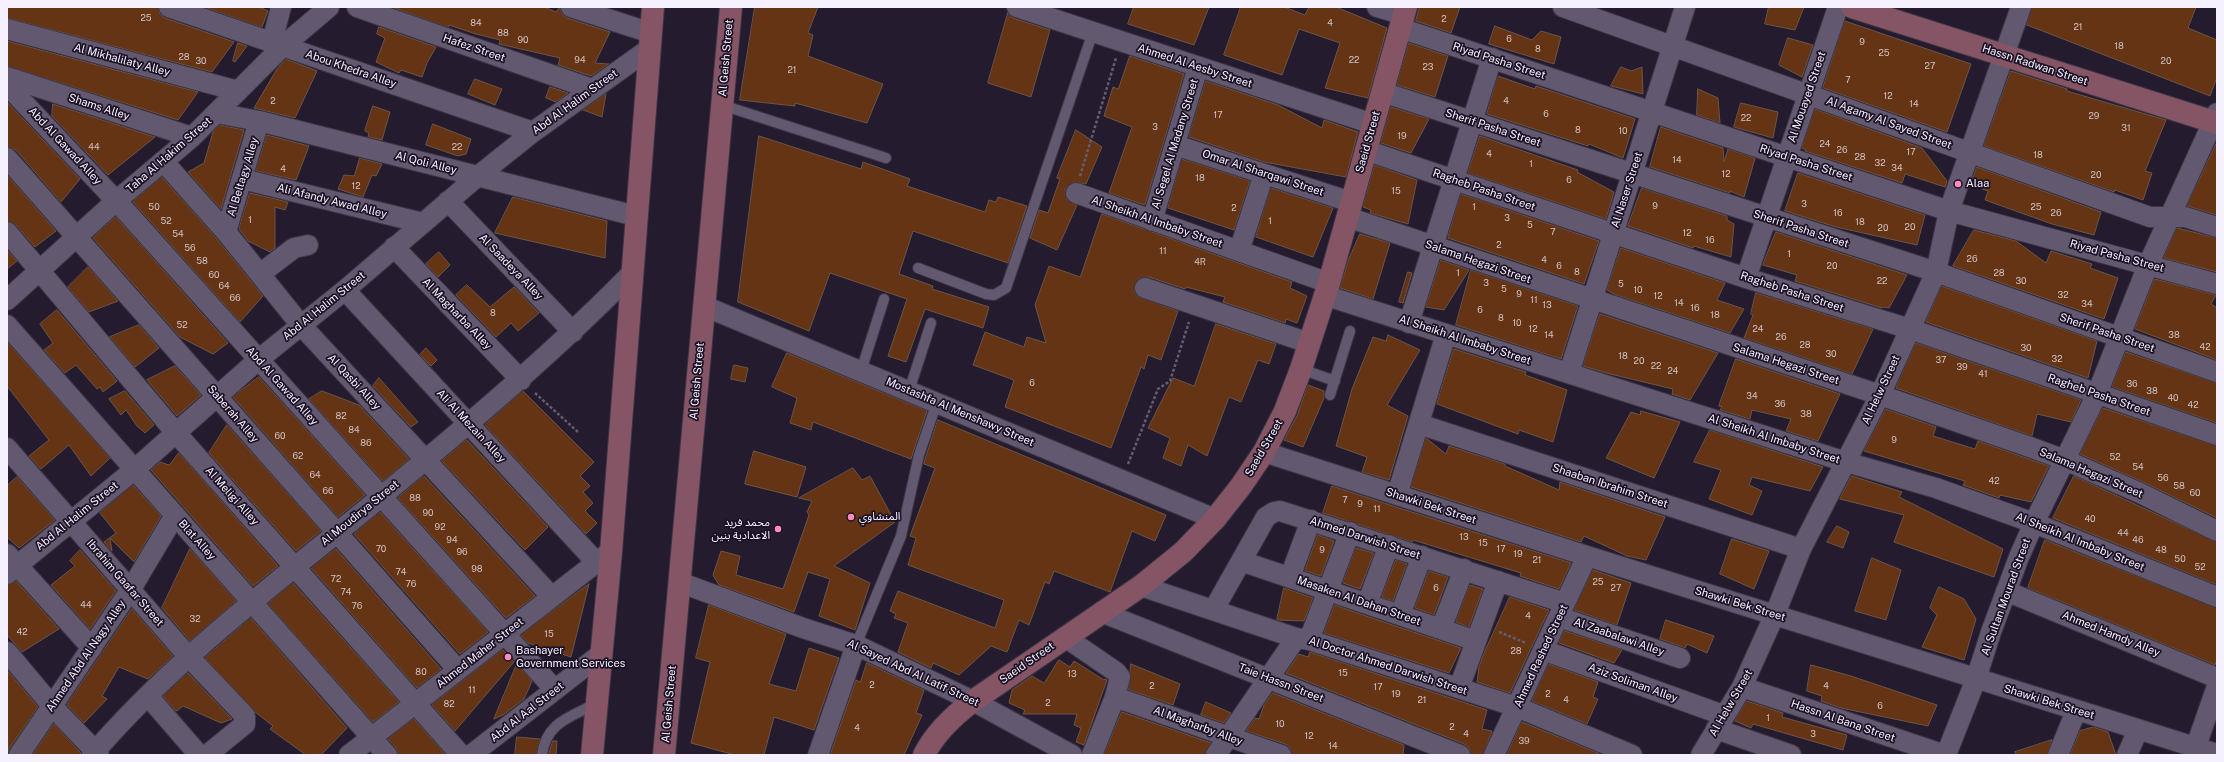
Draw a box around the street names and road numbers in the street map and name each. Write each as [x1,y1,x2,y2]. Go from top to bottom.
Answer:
street label: Al Geish Street [716,19,736,97]
street label: Hafez Street [441,31,507,65]
street label: Riyad Pasha Street [1451,40,1547,82]
street label: Al Mikhalilaty Alley [72,41,172,79]
street label: Ahmed Al Aesby Street [1136,41,1254,91]
street label: Hassn Radwan Street [1981,42,2089,88]
street label: Abou Khedra Alley [304,47,398,91]
street label: Al Mouayed Street [1785,50,1829,144]
street label: Abd Al Halim Street [530,67,620,137]
street label: Al Segel Al Madany Street [1149,77,1201,211]
street label: Shams Alley [67,91,131,123]
street label: Al Agamy Al Sayed Street [1824,94,1954,152]
street label: Abd Al Gawad Alley [26,104,104,188]
street label: Sherif Pasha Street [1444,106,1542,150]
street label: Saeid Street [1353,110,1383,174]
street label: Taha Al Hakim Street [124,114,214,196]
street label: Al Beltagy Alley [225,136,261,218]
street label: Riyad Pasha Street [1758,142,1854,184]
street label: Omar Al Sharqawi Street [1201,147,1325,199]
street label: Al Qoli Alley [394,149,458,177]
street label: Al Naser Street [1609,150,1645,230]
street label: Ragheb Pasha Street [1431,166,1537,214]
street label: Ali Afandy Awad Alley [276,181,388,221]
street label: Al Sheikh Al Imbaby Street [1090,193,1224,251]
street label: Sherif Pasha Street [1752,207,1850,251]
street label: Al Saadeya Alley [476,231,546,303]
street label: Riyad Pasha Street [2069,237,2165,275]
street label: Salama Hegazi Street [1423,238,1533,286]
street label: Abd Al Halim Street [280,269,368,343]
street label: Ragheb Pasha Street [1739,269,1845,315]
street label: Al Magharba Alley [419,275,495,353]
street label: Sherif Pasha Street [2058,311,2156,355]
street label: Al Sheikh Al Imbaby Street [1397,312,1533,368]
street label: Salama Hegazi Street [1731,341,1841,387]
street label: Al Geish Street [687,342,707,420]
street label: Abd Al Gawad Alley [243,344,321,428]
street label: Al Qasbi Alley [325,351,383,413]
street label: Al Helw Street [1859,353,1903,427]
street label: Ragheb Pasha Street [2046,371,2152,419]
street label: Mostashfa Al Menshawy Street [884,375,1036,449]
street label: Saberah Alley [205,383,261,445]
street label: Ali Al Mezain Alley [434,387,508,465]
street label: Al Sheikh Al Imbaby Street [1706,411,1842,467]
street label: Saeid Street [1242,417,1286,479]
street label: Salama Hegazi Street [2037,445,2145,501]
street label: Shaaban Ibrahim Street [1551,461,1669,511]
street label: Al Meligi Alley [202,464,262,528]
street label: Al Moudirya Street [318,477,402,549]
street label: Abd Al Halim Street [33,479,121,553]
street label: Shawki Bek Street [1384,485,1478,527]
street label: Al Sheikh Al Imbaby Street [2014,510,2146,574]
street label: Ahmed Darwish Street [1308,514,1422,562]
street label: Blat Alley [176,517,218,563]
street label: Ibrahim Gaafar Street [84,537,166,629]
street label: Al Sultan Mourad Street [1979,537,2033,657]
street label: Masaken Al Dahan Street [1296,574,1422,628]
street label: Shawki Bek Street [1693,584,1787,624]
street label: Ahmed Abd Al Nagy Alley [44,597,128,715]
street label: Ahmed Rashed Street [1511,602,1571,710]
street label: Ahmed Hamdy Alley [2060,608,2162,660]
street label: Ahmed Maher Street [434,615,526,691]
street label: Al Zaabalawi Alley [1572,615,1666,659]
street label: Al Doctor Ahmed Darwish Street [1307,634,1469,698]
street label: Al Sayed Abd Al Latif Street [845,637,981,709]
street label: Saeid Street [997,639,1057,687]
street label: Taie Hassn Street [1236,661,1326,705]
street label: Aziz Soliman Alley [1587,661,1679,705]
street label: Al Geish Street [659,665,679,743]
street label: Al Helw Street [1707,667,1755,739]
street label: Abd Al Aal Street [488,679,566,745]
street label: Shawki Bek Street [2002,682,2096,722]
street label: Hassn Al Bana Street [1789,697,1897,745]
street label: Al Magharby Alley [1151,704,1245,748]

